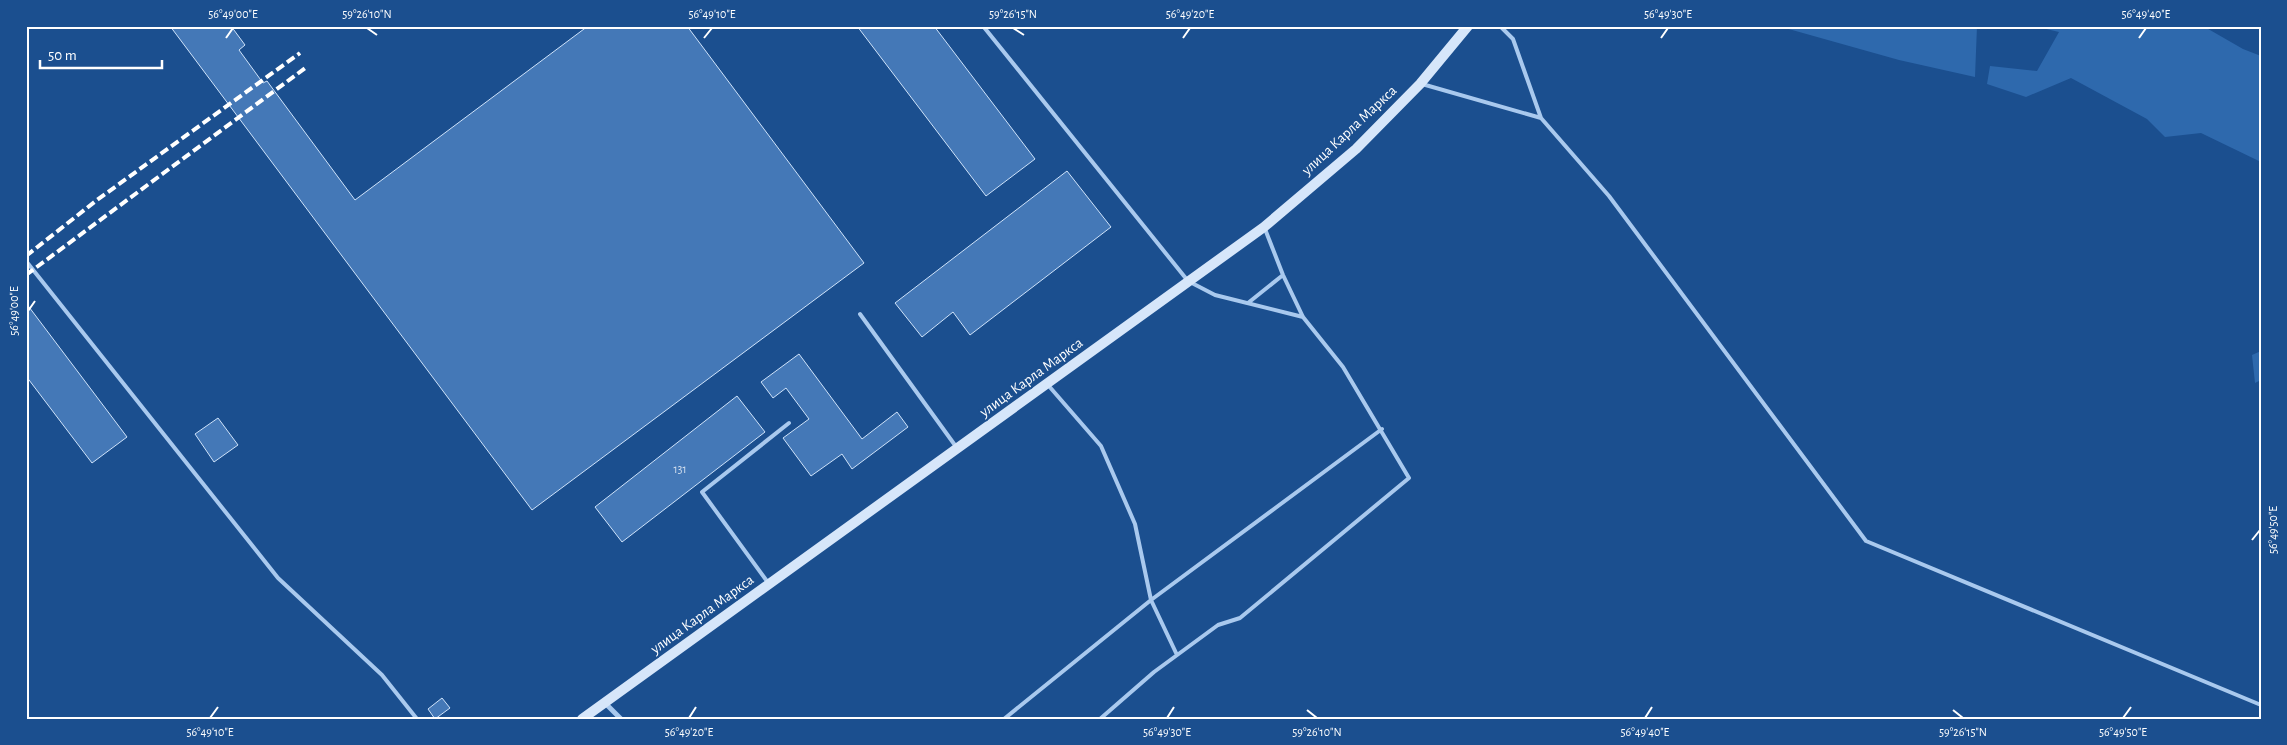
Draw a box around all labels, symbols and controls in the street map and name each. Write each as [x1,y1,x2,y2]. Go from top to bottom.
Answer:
text: 56°49'00"E [208,8,258,20]
text: 59°26'10"N [342,8,392,20]
text: 56°49'10"E [688,8,736,20]
text: 59°26'15"N [989,8,1037,20]
text: 56°49'20"E [1166,8,1214,20]
text: 56°49'30"E [1644,8,1692,20]
text: 56°49'40"E [2122,8,2171,20]
scale bar [40,38,162,70]
text: 50 m [48,48,77,63]
street label: улица Карла Маркса [1298,83,1400,179]
text: 56°49'00"E [8,286,20,336]
street label: улица Карла Маркса [976,335,1086,420]
house number: 131 [673,463,687,475]
text: 56°49'50"E [2267,506,2279,554]
street label: улица Карла Маркса [647,572,757,657]
text: 56°49'10"E [186,726,234,738]
text: 56°49'20"E [665,726,713,738]
text: 56°49'30"E [1143,726,1191,738]
text: 59°26'10"N [1292,726,1342,738]
text: 56°49'40"E [1621,726,1670,738]
text: 59°26'15"N [1939,726,1987,738]
text: 56°49'50"E [2099,726,2147,738]

